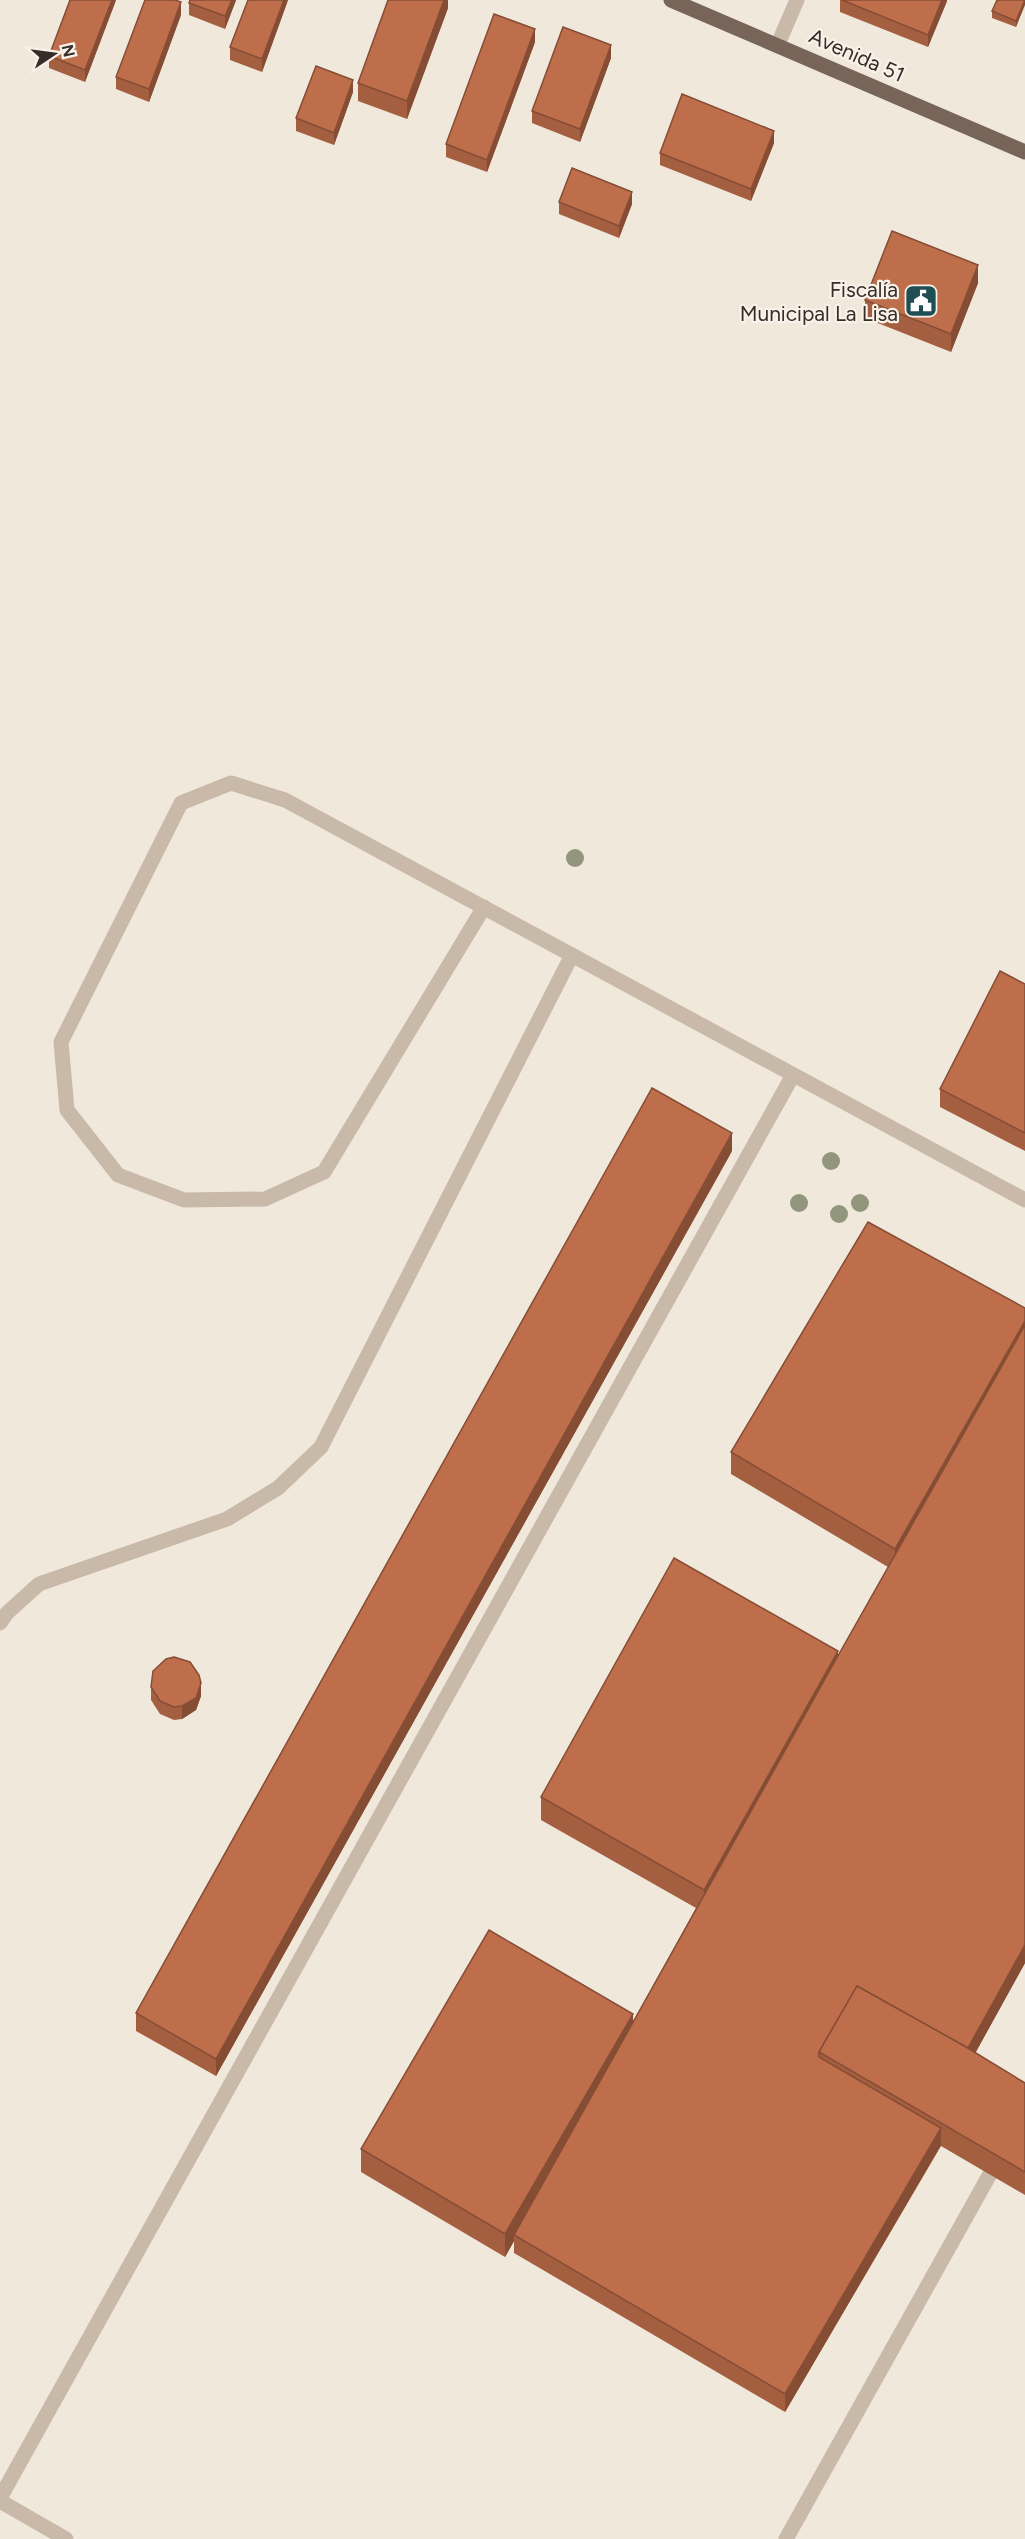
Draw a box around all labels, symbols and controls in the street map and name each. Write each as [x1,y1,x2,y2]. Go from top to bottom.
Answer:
street label: Avenida 51 [805,23,909,87]
north arrow [24,24,84,84]
text: N [57,43,79,59]
place label: Fiscalía Municipal La Lisa [740,277,898,326]
public building icon: Fiscalía Municipal La Lisa [903,283,939,319]

